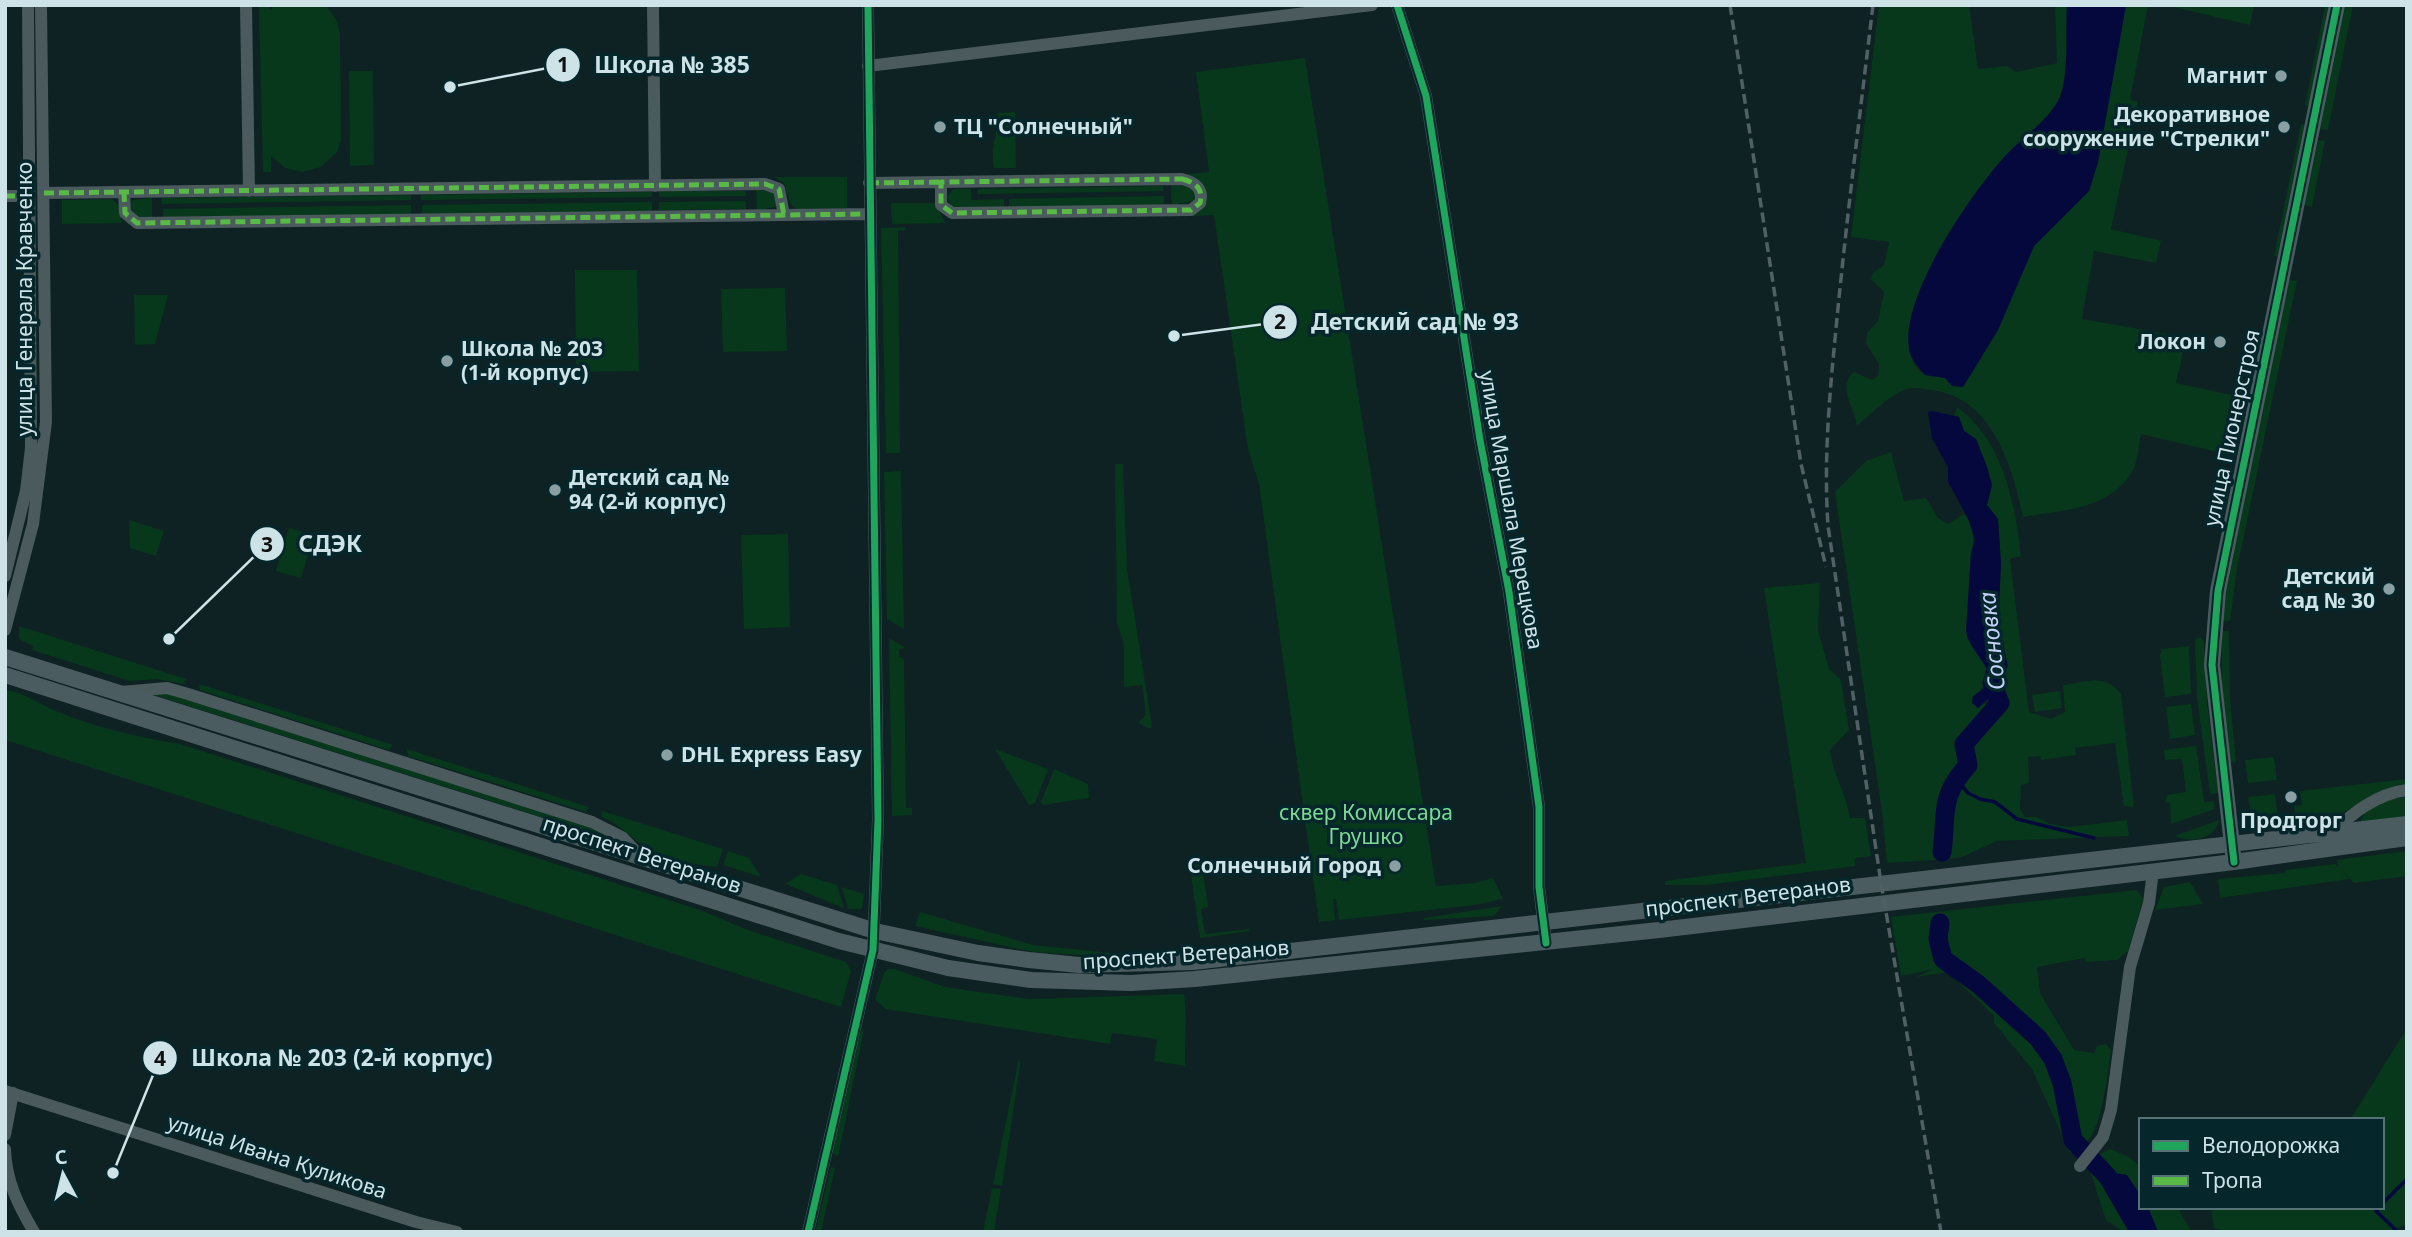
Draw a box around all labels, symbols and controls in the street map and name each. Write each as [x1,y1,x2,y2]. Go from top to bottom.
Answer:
callout: Школа № 385 [545,43,764,87]
text: Школа № 385 [594,48,750,80]
text: 1 [557,50,569,78]
place label: Магнит [2186,61,2267,89]
marker: Магнит [2273,68,2289,84]
place label: Декоративное сооружение "Стрелки" [2023,100,2270,152]
place label: ТЦ "Солнечный" [954,112,1133,140]
marker: ТЦ "Солнечный" [932,119,948,135]
marker: Декоративное сооружение "Стрелки" [2276,119,2292,135]
street label: улица Генерала Кравченко [10,162,38,436]
callout: Детский сад № 93 [1262,300,1533,344]
text: Детский сад № 93 [1311,305,1519,337]
text: 2 [1274,307,1286,335]
place label: Локон [2138,327,2206,355]
street label: улица Пионерстроя [2196,327,2266,529]
place label: Школа № 203 (1-й корпус) [461,334,603,386]
marker: Локон [2212,334,2228,350]
marker: Школа № 203 (1-й корпус) [439,353,455,369]
street label: улица Маршала Мерецкова [1474,368,1550,652]
place label: Детский сад № 94 (2-й корпус) [569,463,729,515]
marker: Детский сад № 94 (2-й корпус) [547,482,563,498]
callout: СДЭК [250,522,376,566]
text: СДЭК [298,527,362,559]
text: 3 [261,530,273,558]
place label: Детский сад № 30 [2282,562,2375,614]
marker: Детский сад № 30 [2381,581,2397,597]
water label: Сосновка [1970,590,2012,692]
place label: DHL Express Easy [681,740,862,768]
marker: DHL Express Easy [659,747,675,763]
marker: Продторг [2283,789,2299,805]
park label: сквер Комиссара Грушко [1279,798,1453,850]
place label: Продторг [2240,806,2342,834]
street label: проспект Ветеранов [540,809,745,899]
place label: Солнечный Город [1187,851,1382,879]
marker: Солнечный Город [1387,858,1403,874]
street label: проспект Ветеранов [1644,870,1852,923]
street label: проспект Ветеранов [1082,933,1290,975]
callout: Школа № 203 (2-й корпус) [143,1036,507,1080]
text: Школа № 203 (2-й корпус) [191,1041,493,1073]
text: 4 [154,1044,166,1072]
street label: улица Ивана Куликова [164,1107,391,1205]
legend [2139,1118,2384,1209]
text: Велодорожка [2202,1131,2340,1159]
north arrow [28,1139,98,1209]
text: С [53,1143,69,1171]
text: Тропа [2202,1166,2263,1194]

